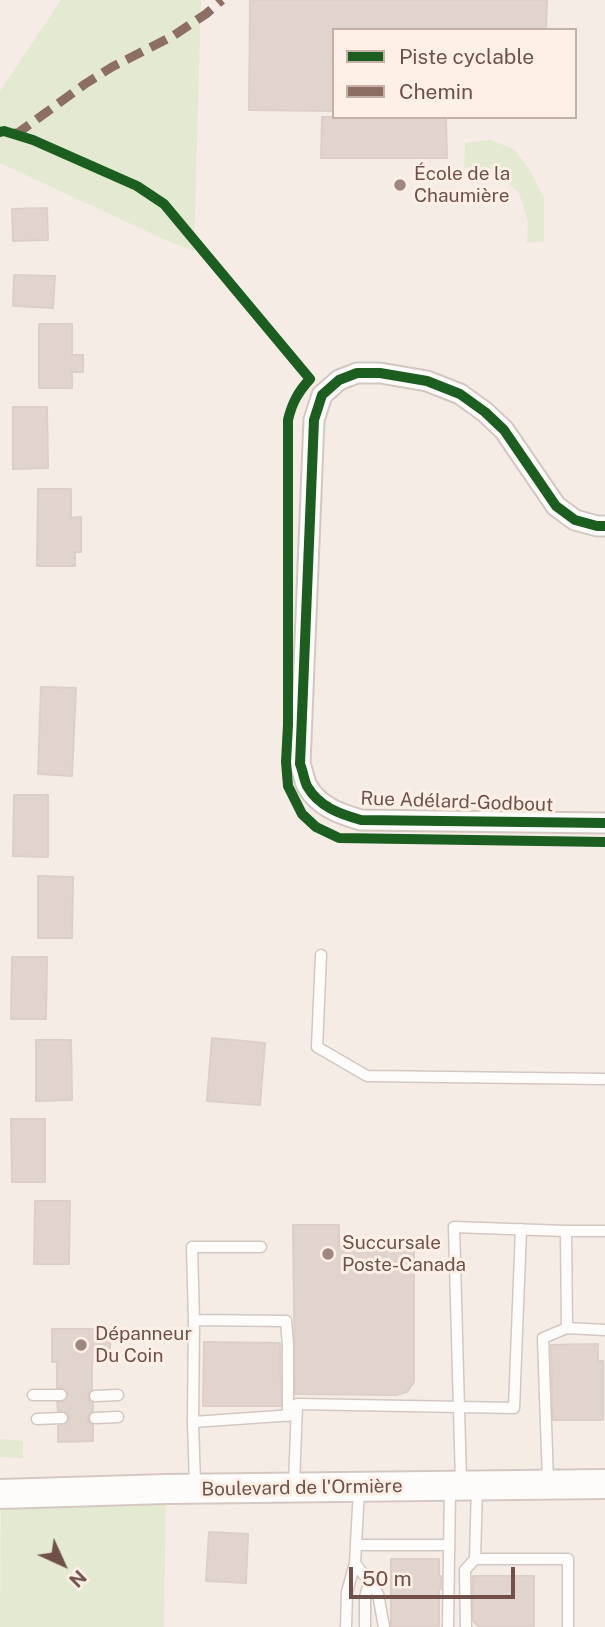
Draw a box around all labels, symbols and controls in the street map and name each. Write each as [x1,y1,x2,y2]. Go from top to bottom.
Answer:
legend [332,28,577,119]
text: Piste cyclable [399,44,534,69]
text: Chemin [399,79,473,104]
place label: École de la Chaumière [414,163,510,207]
marker: École de la Chaumière [392,177,408,193]
street label: Rue Adélard-Godbout [360,787,554,817]
place label: Succursale Poste-Canada [342,1232,466,1276]
marker: Succursale Poste-Canada [320,1246,336,1262]
place label: Dépanneur Du Coin [95,1323,192,1367]
marker: Dépanneur Du Coin [73,1337,89,1353]
street label: Boulevard de l'Ormière [201,1475,403,1501]
north arrow [28,1529,98,1599]
scale bar [353,1554,519,1598]
text: N [65,1566,91,1592]
text: 50 m [362,1566,412,1591]

